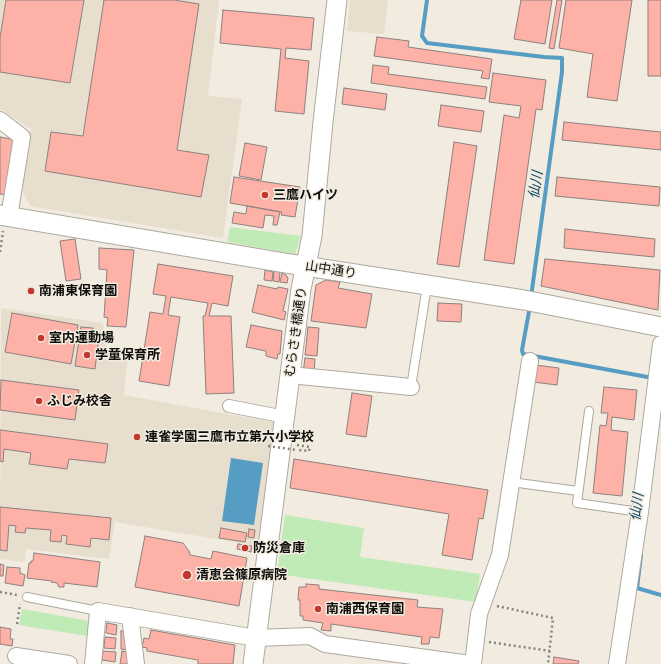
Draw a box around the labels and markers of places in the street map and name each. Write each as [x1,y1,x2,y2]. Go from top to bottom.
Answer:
place label: 三鷹ハイツ [273,187,338,203]
marker: 三鷹ハイツ [260,190,270,200]
place label: 南浦東保育園 [39,283,117,299]
marker: 南浦東保育園 [26,286,36,296]
place label: 室内運動場 [49,330,114,346]
marker: 室内運動場 [36,333,46,343]
place label: 学童保育所 [95,347,160,363]
marker: 学童保育所 [82,350,92,360]
place label: ふじみ校舎 [47,393,112,409]
marker: ふじみ校舎 [34,396,44,406]
place label: 連雀学園三鷹市立第六小学校 [145,429,314,445]
marker: 連雀学園三鷹市立第六小学校 [132,432,142,442]
place label: 防災倉庫 [253,540,305,556]
marker: 防災倉庫 [240,543,250,553]
place label: 清恵会篠原病院 [196,567,287,583]
marker: 清恵会篠原病院 [181,569,193,581]
place label: 南浦西保育園 [326,601,404,617]
marker: 南浦西保育園 [313,604,323,614]

